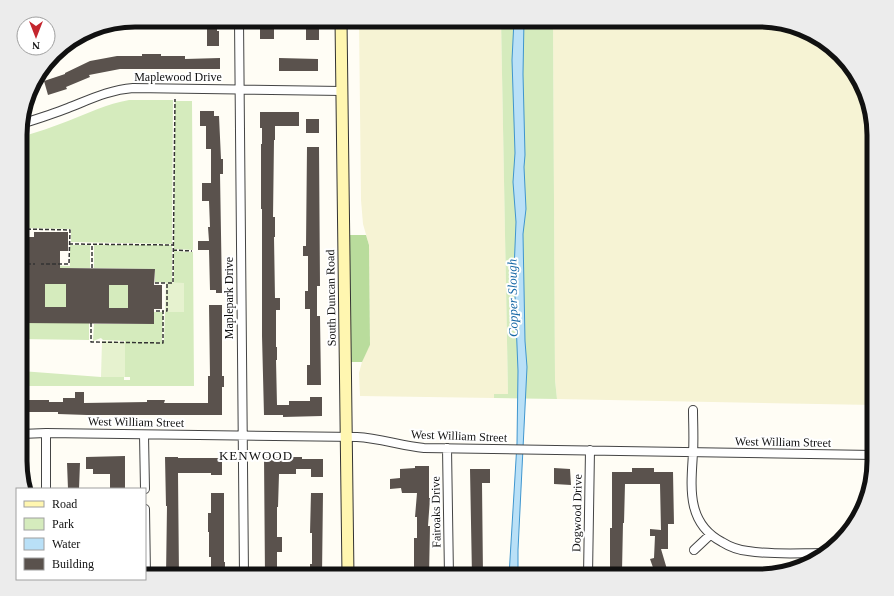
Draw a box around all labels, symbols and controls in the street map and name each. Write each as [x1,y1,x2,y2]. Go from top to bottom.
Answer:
north arrow [16,16,56,56]
text: N [32,40,40,52]
street label: Maplewood Drive [134,70,222,84]
street label: South Duncan Road [323,250,339,346]
street label: Maplepark Drive [222,257,236,339]
water label: Copper Slough [504,259,521,337]
street label: West William Street [88,414,185,430]
street label: West William Street [411,427,508,445]
street label: West William Street [735,434,832,450]
district label: KENWOOD [219,448,293,463]
street label: Dogwood Drive [569,474,585,552]
street label: Fairoaks Drive [428,476,444,548]
legend [16,488,146,580]
text: Road [52,497,77,511]
text: Park [52,517,74,531]
text: Water [52,537,80,551]
text: Building [52,557,94,571]

